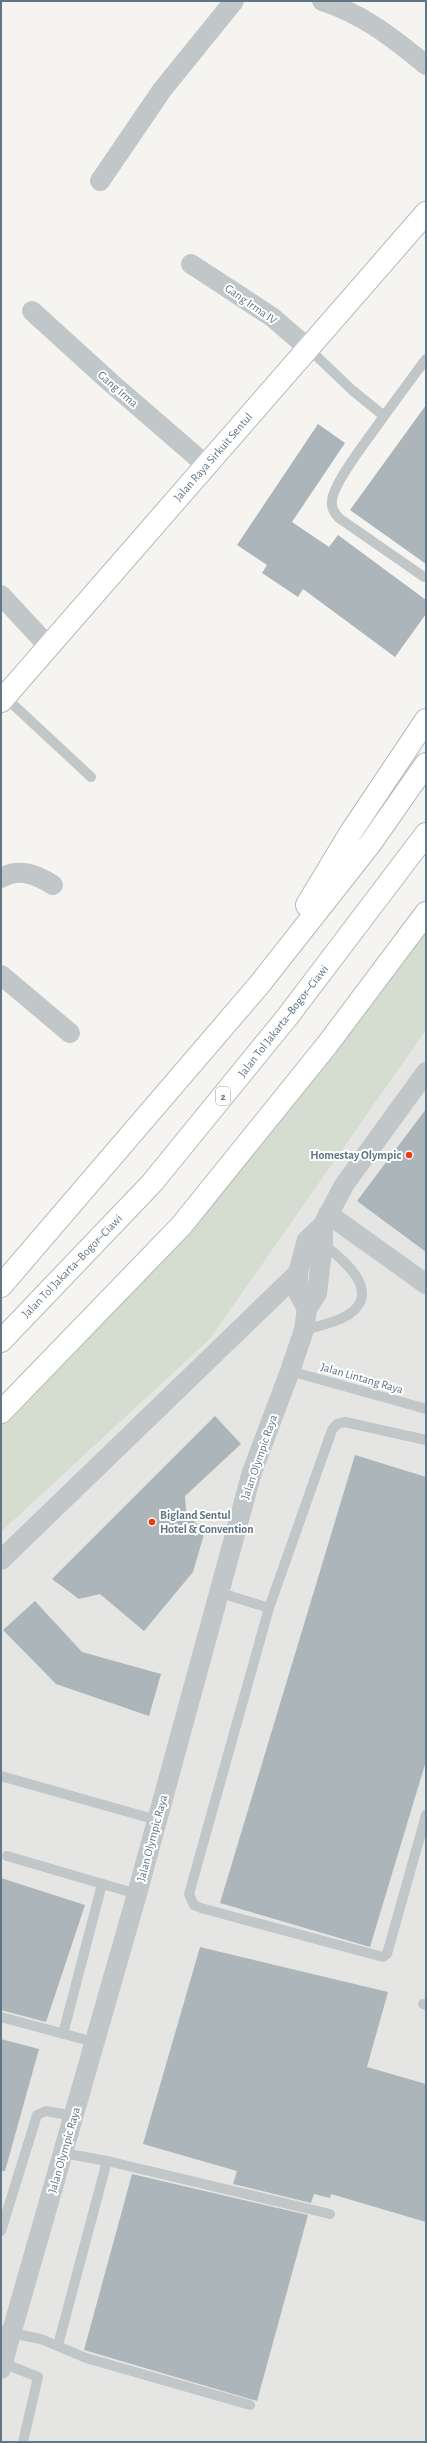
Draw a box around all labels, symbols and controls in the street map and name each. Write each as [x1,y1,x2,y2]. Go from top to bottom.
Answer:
street label: Gang Irma IV [223,282,279,326]
street label: Gang Irma [96,369,141,410]
street label: Jalan Raya Sirkuit Sentul [172,411,255,504]
street label: Jalan Tol Jakarta–Bogor–Ciawi [236,963,330,1079]
road number: 2 [216,1087,230,1105]
place label: Homestay Olympic [310,1149,401,1162]
marker: Homestay Olympic [404,1150,414,1160]
street label: Jalan Tol Jakarta–Bogor–Ciawi [20,1212,124,1320]
street label: Jalan Lintang Raya [319,1360,405,1397]
street label: Jalan Olympic Raya [239,1413,280,1501]
place label: Bigland Sentul Hotel & Convention [160,1509,254,1535]
marker: Bigland Sentul Hotel & Convention [147,1517,157,1527]
street label: Jalan Olympic Raya [135,1793,170,1883]
street label: Jalan Olympic Raya [46,2105,83,2195]

